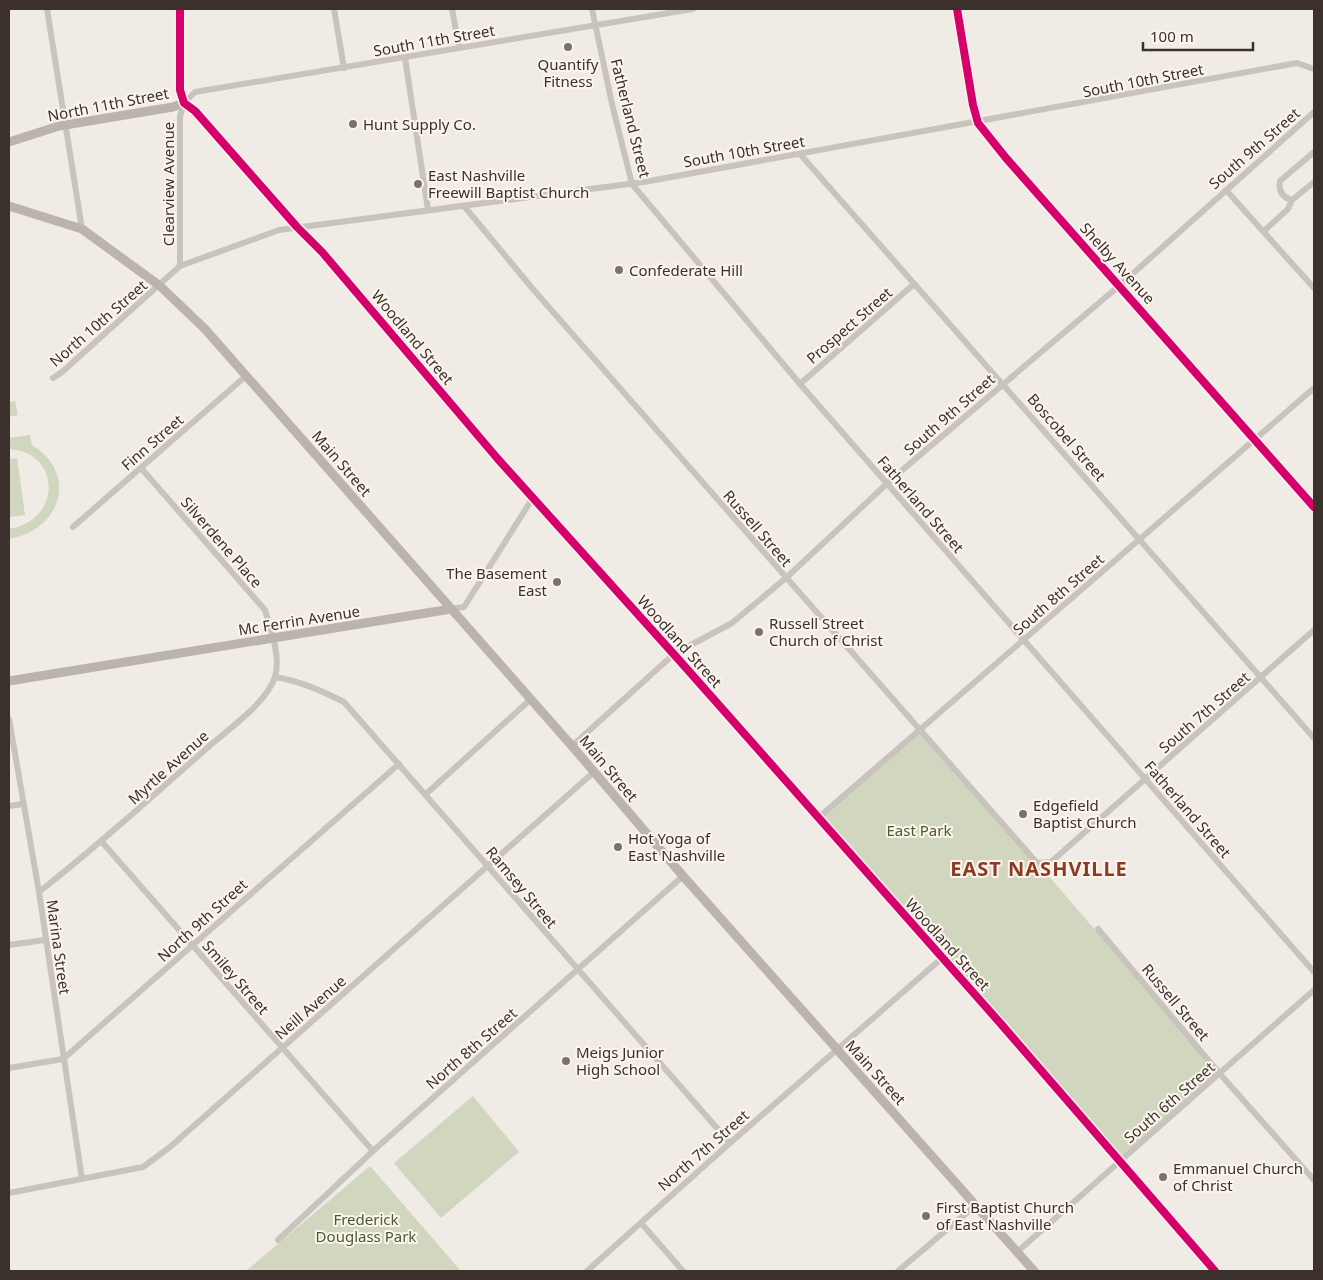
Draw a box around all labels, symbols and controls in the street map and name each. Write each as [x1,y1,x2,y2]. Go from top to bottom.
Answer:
street label: South 11th Street [372,19,497,61]
scale bar [1143,20,1253,52]
text: 100 m [1150,26,1194,46]
marker: Quantify Fitness [562,41,574,53]
place label: Quantify Fitness [538,54,599,91]
street label: Fatherland Street [607,56,656,180]
street label: South 10th Street [1081,58,1206,102]
street label: North 11th Street [46,82,171,126]
street label: South 9th Street [1204,103,1304,193]
place label: Hunt Supply Co. [363,114,476,134]
marker: Hunt Supply Co. [347,118,359,130]
street label: Clearview Avenue [158,122,178,246]
street label: South 10th Street [682,130,807,172]
place label: East Nashville Freewill Baptist Church [428,165,589,202]
marker: East Nashville Freewill Baptist Church [412,178,424,190]
street label: Shelby Avenue [1076,218,1160,308]
place label: Confederate Hill [629,260,743,280]
marker: Confederate Hill [613,264,625,276]
street label: North 10th Street [45,275,151,371]
street label: Prospect Street [802,282,896,368]
street label: Woodland Street [368,286,459,389]
street label: South 9th Street [899,369,999,459]
street label: Boscobel Street [1023,389,1111,485]
street label: Finn Street [117,409,188,474]
street label: Main Street [308,426,376,501]
street label: Fatherland Street [873,451,969,557]
street label: Russell Street [719,486,797,571]
street label: Silverdene Place [177,492,267,592]
street label: South 8th Street [1008,549,1108,639]
place label: The Basement East [446,563,548,600]
marker: The Basement East [551,576,563,588]
street label: Woodland Street [633,591,727,692]
street label: Mc Ferrin Avenue [237,600,361,640]
place label: Russell Street Church of Christ [769,613,883,650]
marker: Russell Street Church of Christ [753,626,765,638]
street label: South 7th Street [1154,667,1254,757]
street label: Myrtle Avenue [123,726,213,808]
street label: Main Street [575,731,643,806]
street label: Fatherland Street [1140,756,1236,862]
place label: Edgefield Baptist Church [1033,795,1137,832]
marker: Edgefield Baptist Church [1017,808,1029,820]
park label: East Park [887,820,951,840]
place label: Hot Yoga of East Nashville [628,828,725,865]
marker: Hot Yoga of East Nashville [612,841,624,853]
street label: Ramsey Street [482,842,562,932]
district label: EAST NASHVILLE [950,855,1128,882]
street label: North 9th Street [153,874,252,966]
street label: Woodland Street [901,894,995,995]
street label: Marina Street [42,898,76,996]
street label: Smiley Street [198,936,274,1019]
street label: Russell Street [1138,959,1215,1045]
street label: Neill Avenue [270,971,350,1043]
street label: North 8th Street [421,1003,521,1093]
street label: Main Street [841,1035,911,1109]
place label: Meigs Junior High School [576,1042,664,1079]
marker: Meigs Junior High School [560,1055,572,1067]
street label: South 6th Street [1119,1057,1219,1147]
street label: North 7th Street [653,1105,753,1195]
place label: Emmanuel Church of Christ [1173,1158,1303,1195]
marker: Emmanuel Church of Christ [1157,1171,1169,1183]
place label: First Baptist Church of East Nashville [936,1197,1074,1234]
park label: Frederick Douglass Park [316,1209,416,1246]
marker: First Baptist Church of East Nashville [920,1210,932,1222]

